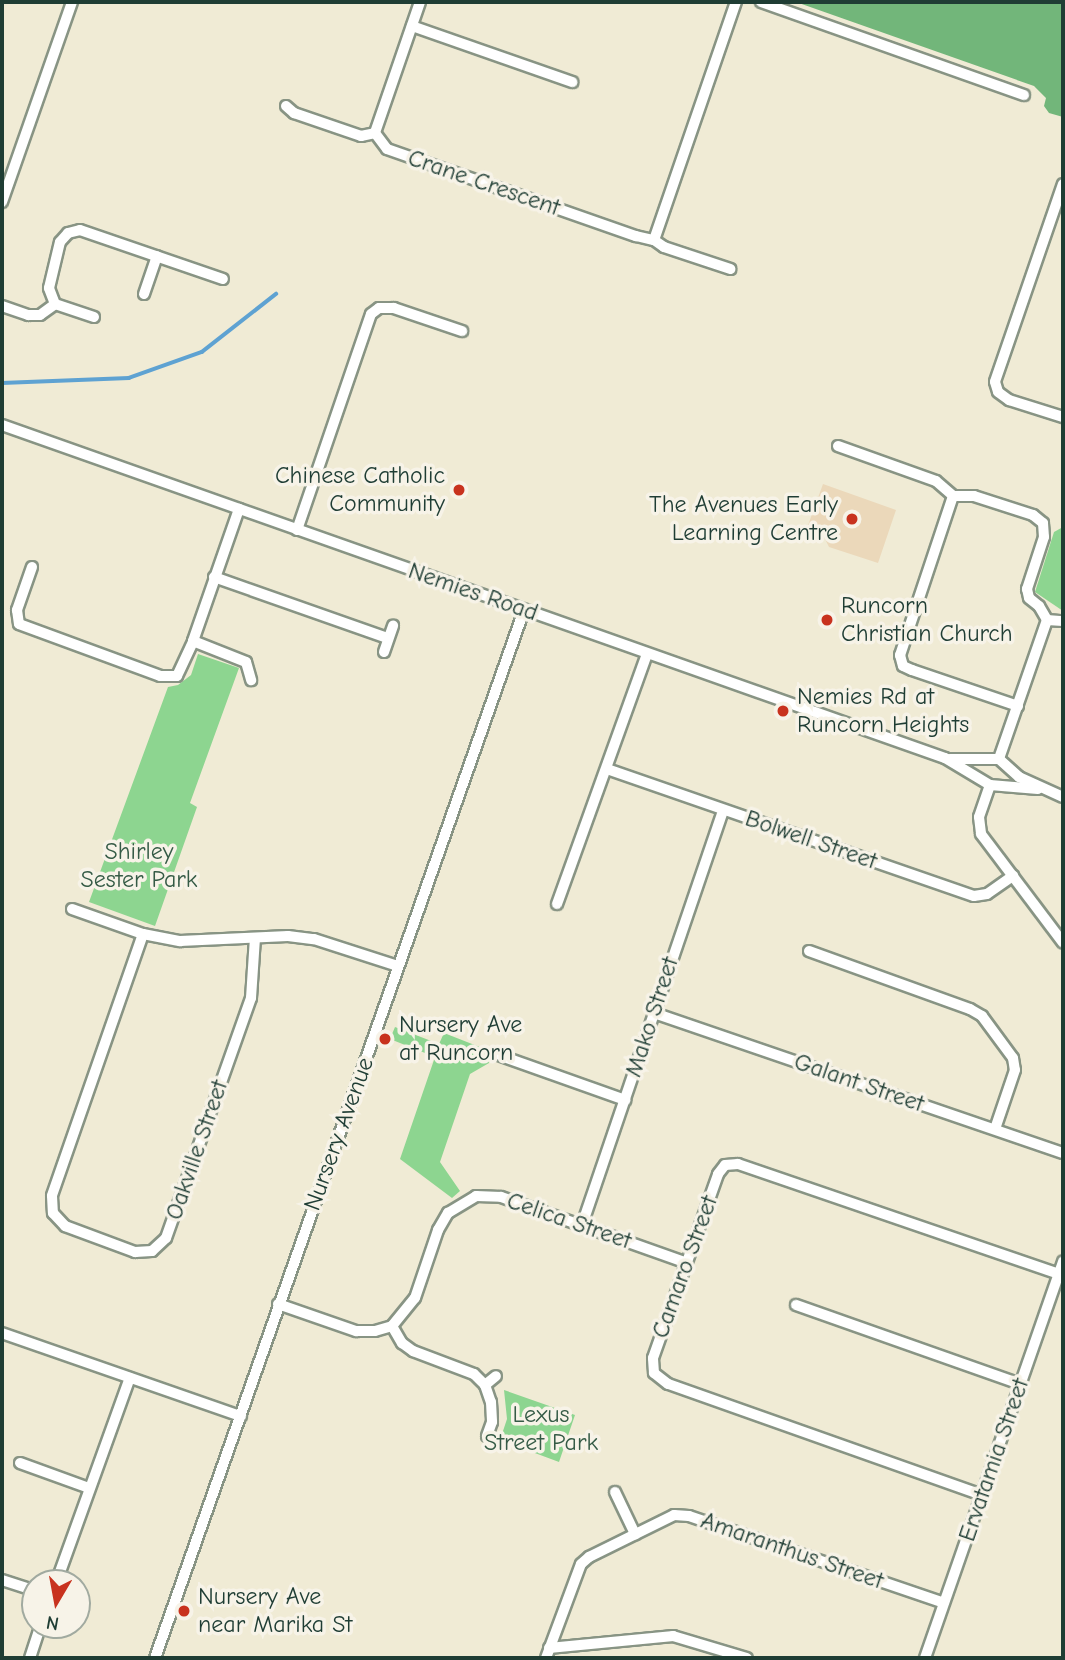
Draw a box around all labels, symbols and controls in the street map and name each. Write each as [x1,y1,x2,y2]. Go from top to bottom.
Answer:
street label: Crane Crescent [404,144,564,222]
place label: Chinese Catholic Community [275,462,445,518]
marker: Chinese Catholic Community [451,482,467,498]
place label: The Avenues Early Learning Centre [649,491,838,547]
marker: The Avenues Early Learning Centre [844,511,860,527]
street label: Nemies Road [405,556,541,628]
place label: Runcorn Christian Church [841,592,1013,648]
marker: Runcorn Christian Church [819,612,835,628]
place label: Nemies Rd at Runcorn Heights [797,683,969,739]
marker: Nemies Rd at Runcorn Heights [775,703,791,719]
street label: Bolwell Street [741,804,881,876]
park label: Shirley Sester Park [81,838,197,894]
street label: Mako Street [619,953,685,1081]
place label: Nursery Ave at Runcorn [399,1011,522,1067]
marker: Nursery Ave at Runcorn [377,1031,393,1047]
street label: Galant Street [790,1047,928,1119]
street label: Nursery Avenue [298,1053,380,1215]
street label: Oakville Street [160,1076,234,1224]
street label: Celica Street [503,1186,635,1256]
street label: Camaro Street [646,1192,724,1342]
street label: Ervatamia Street [953,1375,1035,1545]
park label: Lexus Street Park [484,1401,598,1457]
street label: Amaranthus Street [697,1506,887,1596]
north arrow [21,1569,91,1639]
place label: Nursery Ave near Marika St [198,1583,352,1639]
marker: Nursery Ave near Marika St [176,1603,192,1619]
text: N [45,1611,61,1635]

